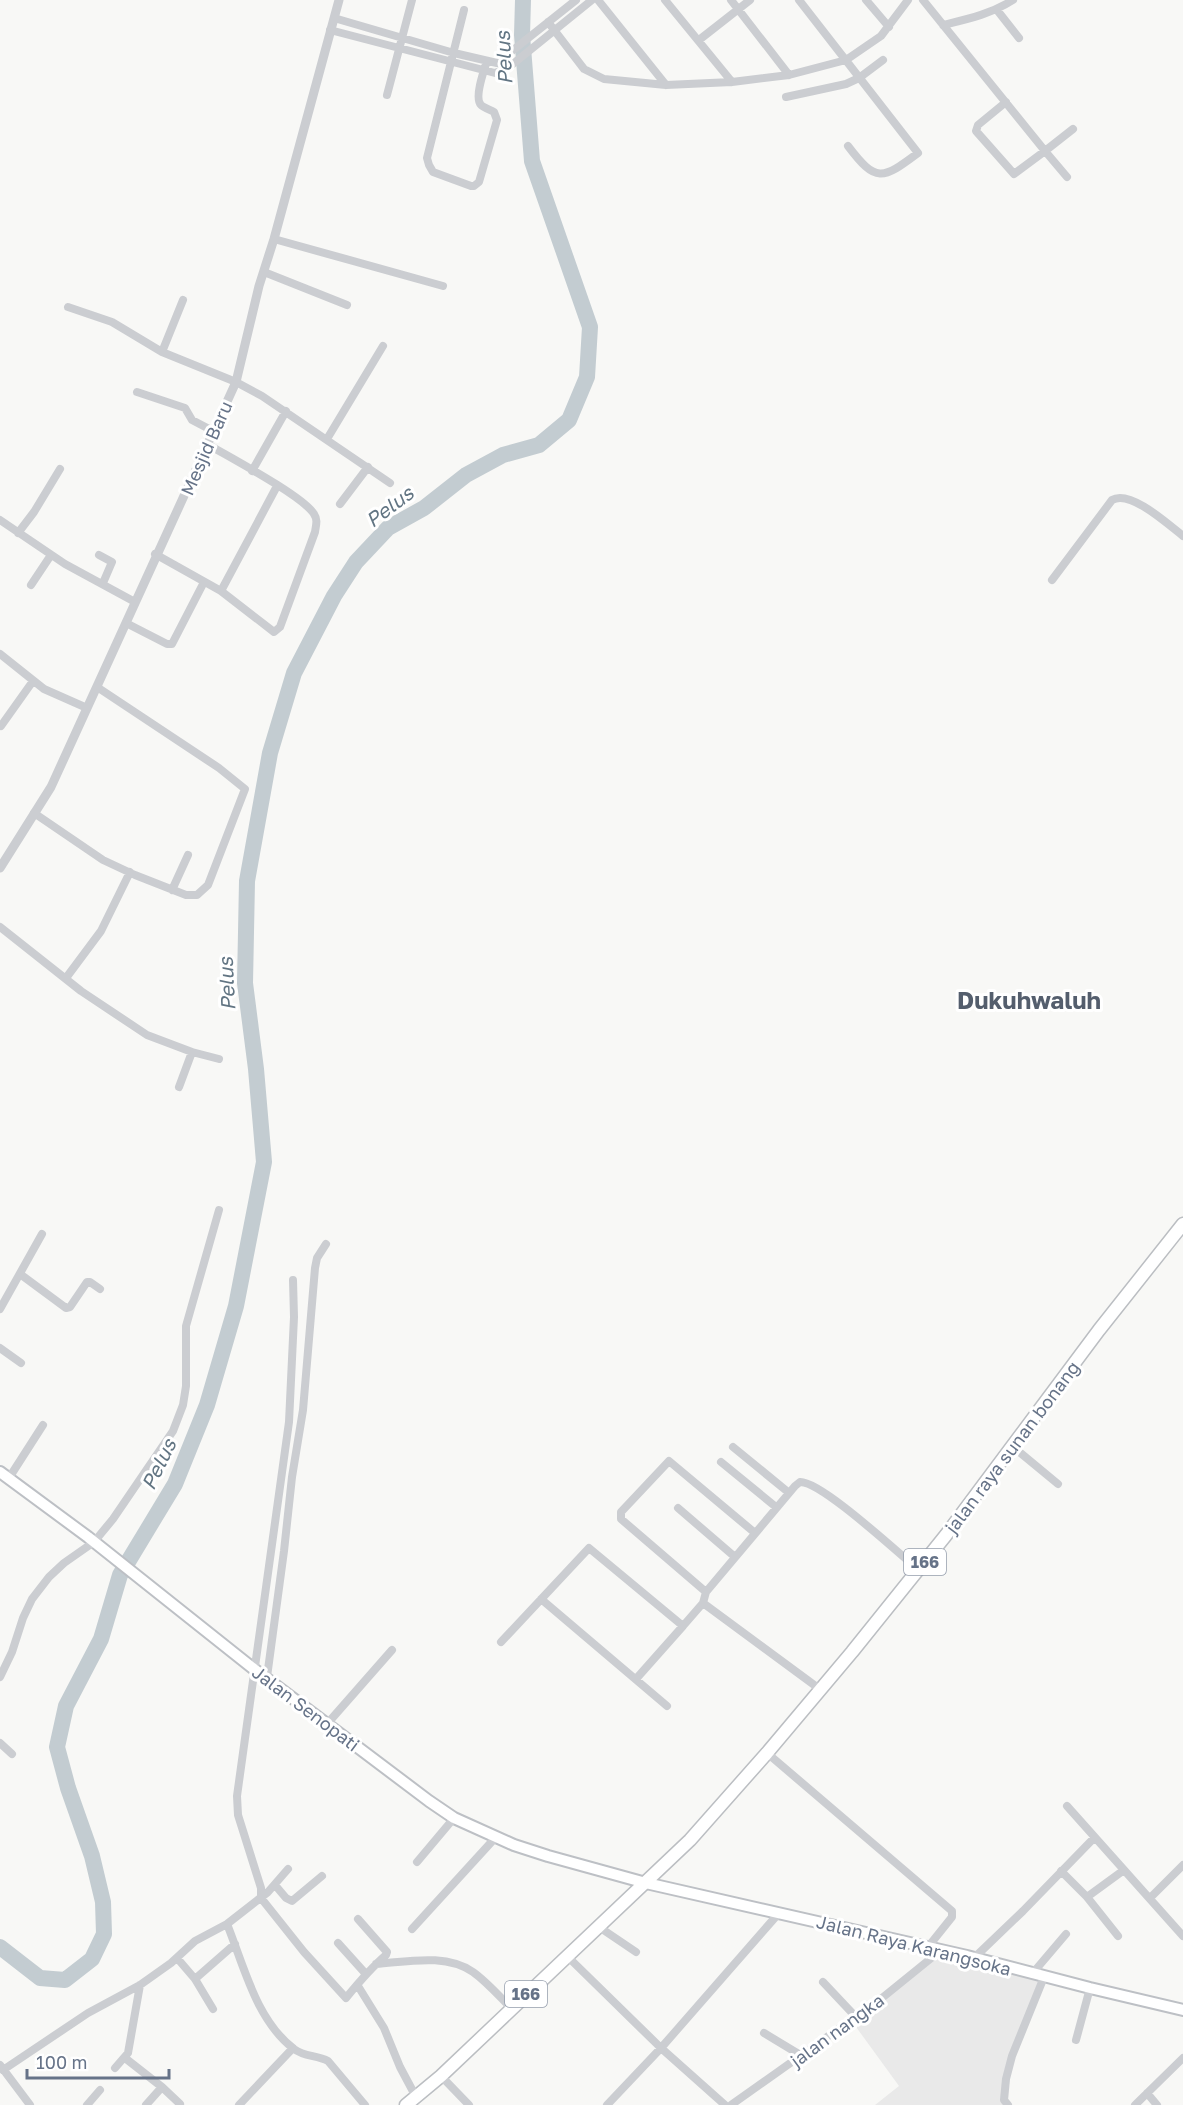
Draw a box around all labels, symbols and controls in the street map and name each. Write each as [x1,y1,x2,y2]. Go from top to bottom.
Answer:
water label: Pelus [490,29,516,85]
street label: Mesjid Baru [175,397,237,499]
water label: Pelus [360,479,419,532]
water label: Pelus [213,955,239,1011]
district label: Dukuhwaluh [957,985,1101,1014]
street label: jalan raya sunan bonang [939,1357,1084,1538]
water label: Pelus [135,1433,181,1493]
road number: 166 [904,1549,946,1575]
street label: Jalan Senopati [248,1661,364,1755]
street label: Jalan Raya Karangsoka [814,1910,1014,1980]
road number: 166 [505,1981,547,2007]
street label: jalan nangka [785,1989,888,2072]
scale bar [27,2042,170,2080]
text: 100 m [36,2051,87,2073]

